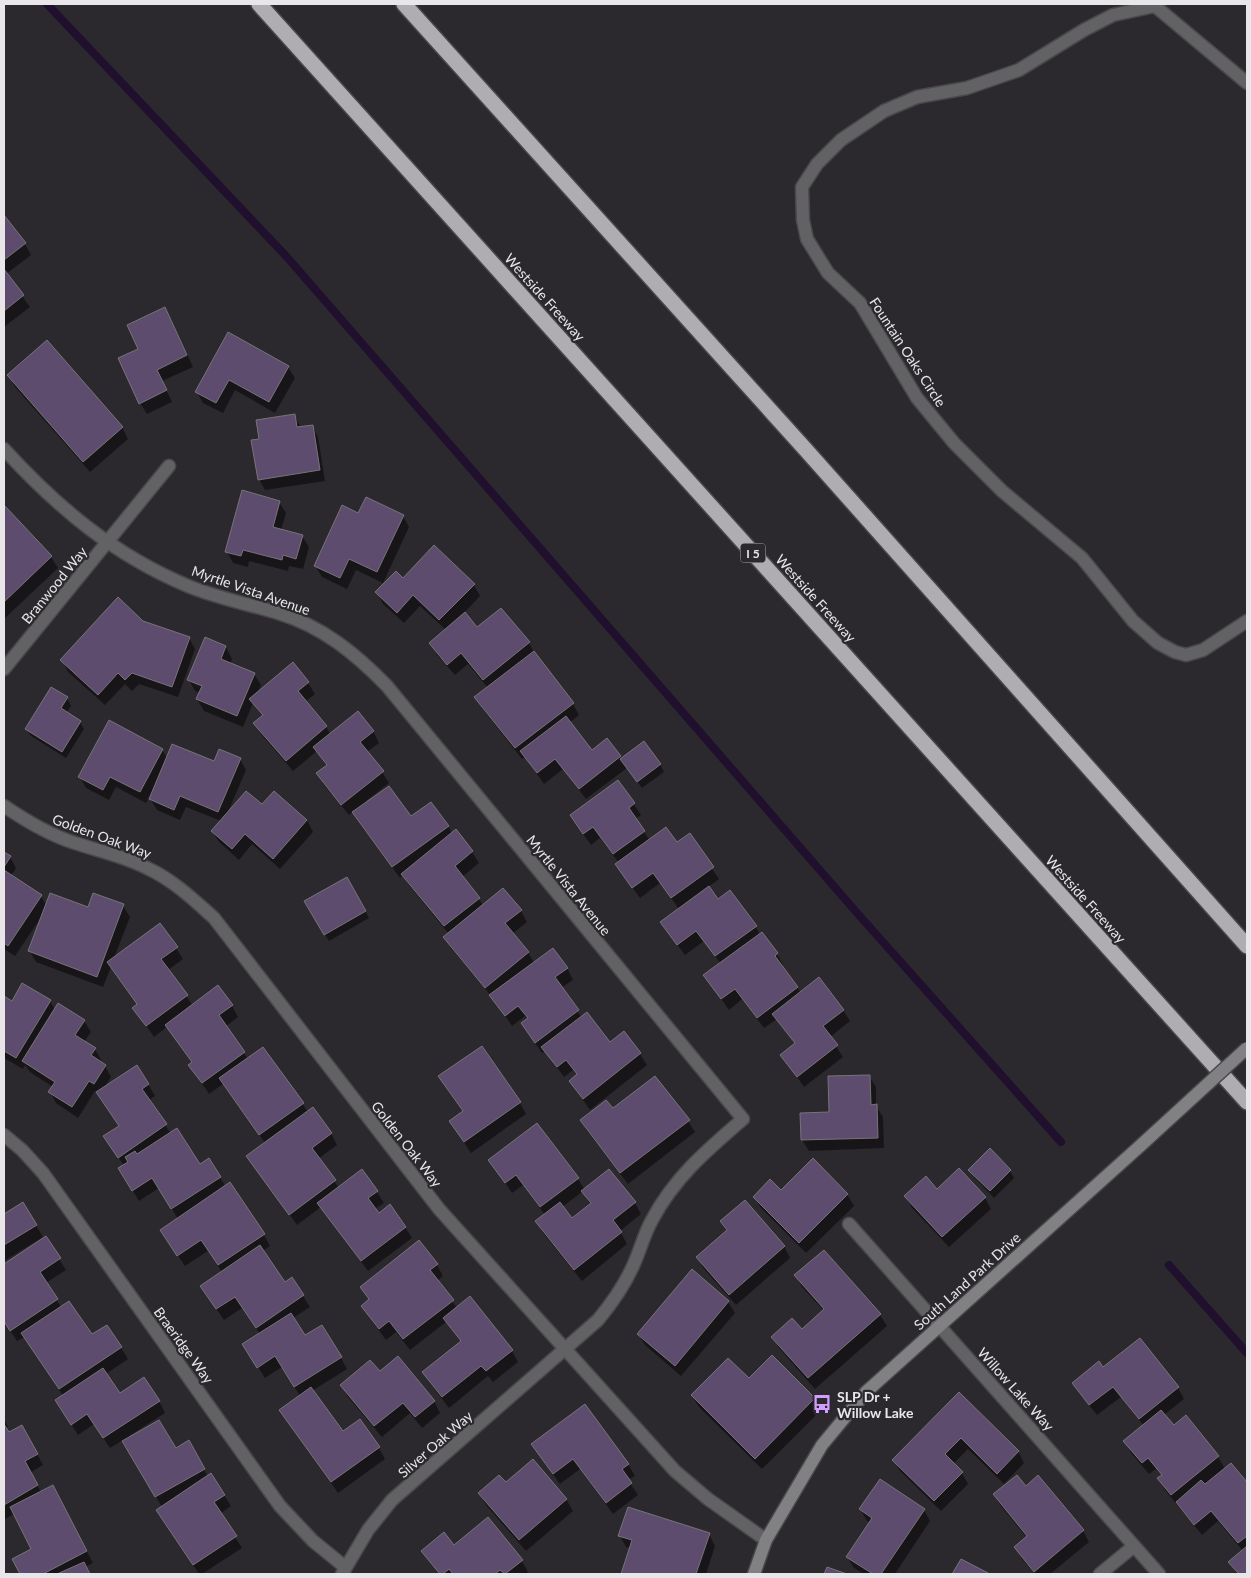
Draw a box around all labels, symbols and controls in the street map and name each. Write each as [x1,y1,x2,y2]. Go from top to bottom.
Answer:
street label: Westside Freeway [501,250,589,345]
street label: Fountain Oaks Circle [866,294,950,410]
street label: Branwood Way [18,542,91,627]
road number: I 5 [740,544,766,562]
street label: Westside Freeway [772,551,860,646]
street label: Myrtle Vista Avenue [189,562,313,618]
street label: Golden Oak Way [50,810,155,862]
street label: Myrtle Vista Avenue [523,831,615,939]
street label: Westside Freeway [1042,852,1130,947]
street label: Golden Oak Way [368,1098,446,1191]
street label: South Land Park Drive [910,1229,1024,1333]
street label: Braeridge Way [151,1304,218,1387]
street label: Willow Lake Way [974,1344,1058,1435]
place label: SLP Dr + Willow Lake [837,1388,914,1421]
bus stop icon: SLP Dr + Willow Lake [811,1393,833,1415]
street label: Silver Oak Way [394,1407,476,1481]

